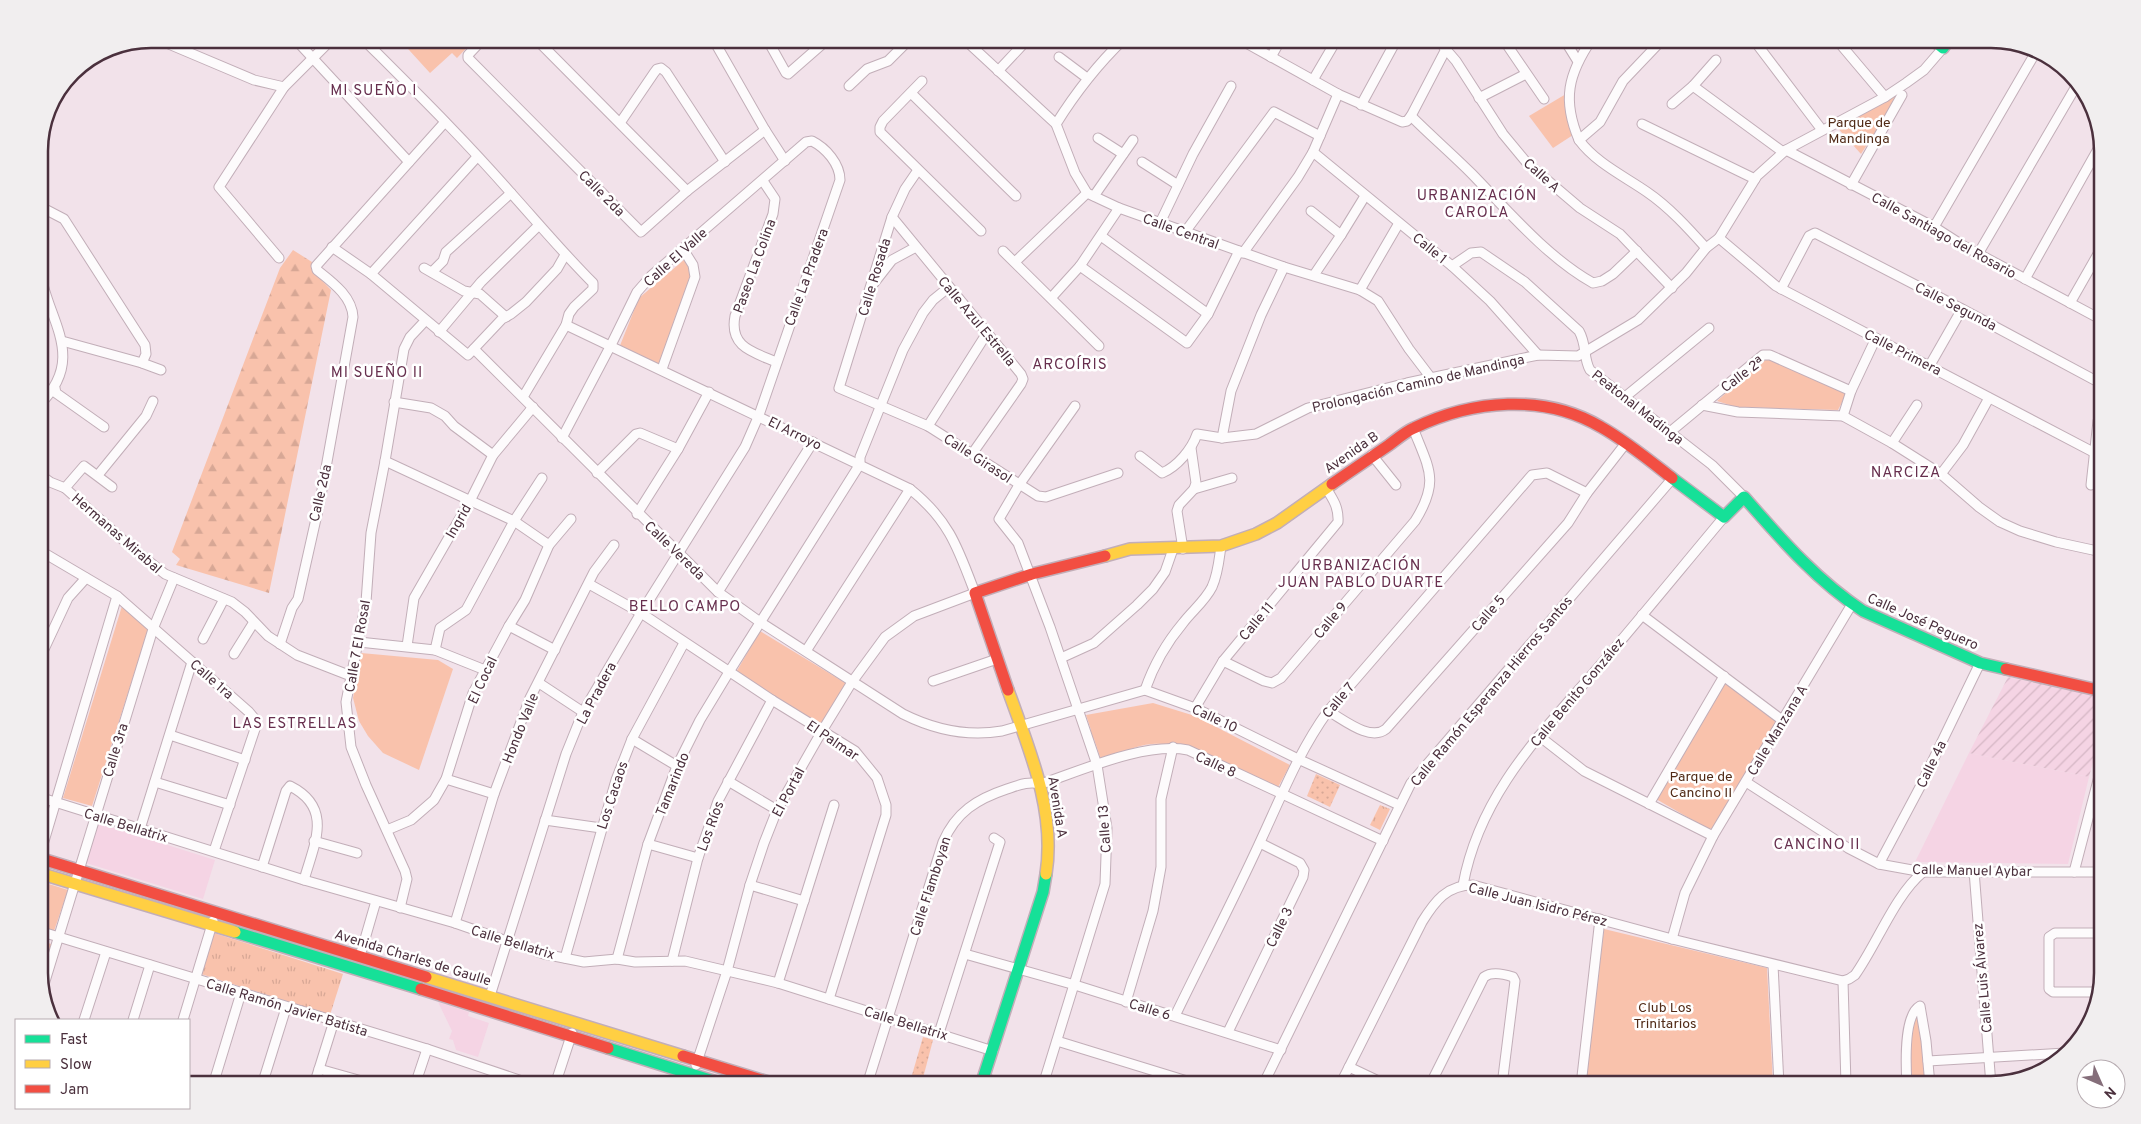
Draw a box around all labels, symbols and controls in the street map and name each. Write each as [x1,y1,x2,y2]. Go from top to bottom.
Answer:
district label: MI SUEÑO I [330,81,418,101]
park label: Parque de Mandinga [1827,115,1891,148]
street label: Calle A [1519,155,1563,197]
street label: Calle 2da [574,167,628,221]
district label: URBANIZACIÓN CAROLA [1417,185,1537,223]
street label: Calle Santiago del Rosario [1868,189,2019,283]
street label: Calle Central [1140,211,1221,254]
street label: Paseo La Colina [730,217,780,316]
street label: Calle El Valle [641,225,711,291]
street label: Calle La Pradera [782,226,833,329]
street label: Calle 1 [1408,230,1450,268]
street label: Calle Rosada [856,236,895,318]
street label: Calle Azul Estrella [933,274,1018,370]
street label: Calle Segunda [1912,279,1999,335]
street label: Calle Primera [1861,327,1944,380]
street label: Prolongación Camino de Mandinga [1310,352,1526,417]
street label: Calle 2ª [1718,354,1768,397]
district label: ARCOÍRIS [1032,355,1108,375]
district label: MI SUEÑO II [331,363,423,383]
street label: Peatonal Madinga [1588,367,1686,449]
street label: El Arroyo [765,414,824,455]
street label: Avenida B [1321,428,1382,478]
street label: Calle Girasol [940,431,1015,488]
street label: Calle 2da [307,463,336,524]
district label: NARCIZA [1871,464,1941,483]
street label: Hermanas Mirabal [67,490,165,578]
street label: Ingrid [443,502,476,542]
street label: Calle Vereda [640,518,708,584]
district label: URBANIZACIÓN JUAN PABLO DUARTE [1278,555,1444,593]
street label: Calle José Peguero [1864,590,1981,655]
street label: Calle 5 [1469,592,1510,636]
street label: Calle Ramón Esperanza Hierros Santos [1407,593,1577,791]
district label: BELLO CAMPO [629,598,741,617]
street label: Calle 7 El Rosal [342,599,375,694]
street label: Calle 11 [1236,599,1278,645]
street label: Calle 9 [1311,599,1351,643]
street label: Calle Benito González [1528,635,1629,751]
street label: El Cocal [465,654,502,707]
street label: Calle 1ra [186,657,236,704]
street label: La Pradera [574,660,621,728]
street label: Calle 7 [1319,680,1359,722]
street label: Calle Manzana A [1744,682,1812,779]
street label: Hondo Valle [500,691,543,766]
street label: Calle 10 [1189,701,1240,737]
district label: LAS ESTRELLAS [232,715,358,734]
street label: El Palmar [803,717,862,765]
street label: Calle 3ra [100,721,133,779]
street label: Calle 4a [1914,738,1951,791]
street label: Calle 8 [1192,749,1239,782]
street label: Tamarindo [653,750,694,819]
street label: Los Cacaos [594,759,632,832]
street label: El Portal [769,765,809,820]
park label: Parque de Cancino II [1669,769,1733,802]
street label: Avenida A [1043,775,1070,839]
street label: Los Ríos [694,799,728,854]
street label: Calle 13 [1095,804,1116,854]
street label: Calle Bellatrix [82,806,170,847]
street label: Calle Flamboyan [907,834,956,939]
district label: CANCINO II [1773,836,1861,855]
street label: Calle Manuel Aybar [1912,862,2033,881]
street label: Calle Juan Isidro Pérez [1466,880,1609,931]
street label: Calle 3 [1263,905,1297,951]
street label: Calle Luis Álvarez [1969,922,1997,1034]
street label: Calle Bellatrix [469,923,557,964]
street label: Avenida Charles de Gaulle [332,927,493,990]
street label: Calle Ramón Javier Batista [204,976,370,1041]
street label: Calle 6 [1127,996,1173,1025]
park label: Club Los Trinitarios [1633,1000,1697,1033]
street label: Calle Bellatrix [862,1004,950,1045]
legend [15,1019,190,1109]
text: Fast [60,1031,88,1050]
text: Slow [60,1056,92,1075]
north arrow [2076,1059,2126,1109]
text: Jam [60,1081,89,1100]
text: N [2100,1083,2119,1102]

